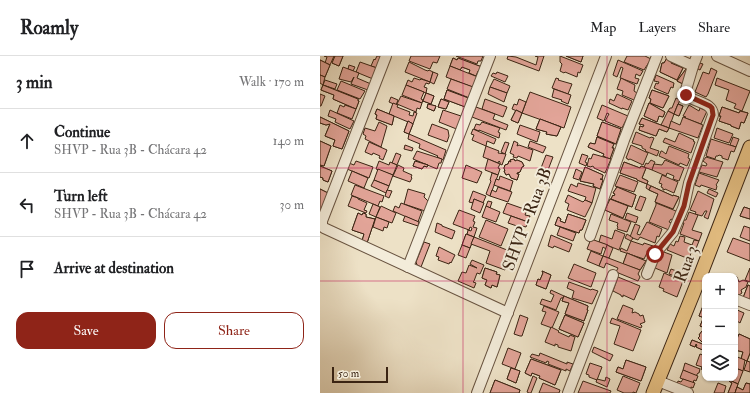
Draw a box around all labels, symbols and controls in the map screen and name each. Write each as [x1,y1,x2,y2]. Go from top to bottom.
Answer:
text: Roamly [20,16,78,40]
text: Map [590,19,616,36]
text: Layers [638,19,676,36]
text: Share [698,19,730,36]
text: 3 min [16,72,53,93]
text: Walk · 170 m [239,74,304,90]
route end [677,86,695,104]
text: Continue [54,123,110,142]
icon: ahead [16,130,38,152]
text: 140 m [273,133,304,149]
text: SHVP - Rua 3B - Chácara 42 [54,142,207,158]
street label: SHVP - Rua 3B [498,165,556,273]
text: Turn left [54,187,108,206]
icon: left [16,194,38,216]
text: 30 m [280,197,304,213]
text: SHVP - Rua 3B - Chácara 42 [54,206,207,222]
street label: Rua 3 [669,243,703,285]
route start [646,245,664,263]
icon: arrive [16,258,38,280]
text: Arrive at destination [54,259,174,278]
map controls [702,273,738,381]
button: + [702,273,738,309]
button: − [702,309,738,345]
button: Save [16,312,156,349]
button: Share [164,312,304,349]
button: layers [702,345,738,381]
scale bar [332,365,388,384]
text: 50 m [338,367,359,380]

